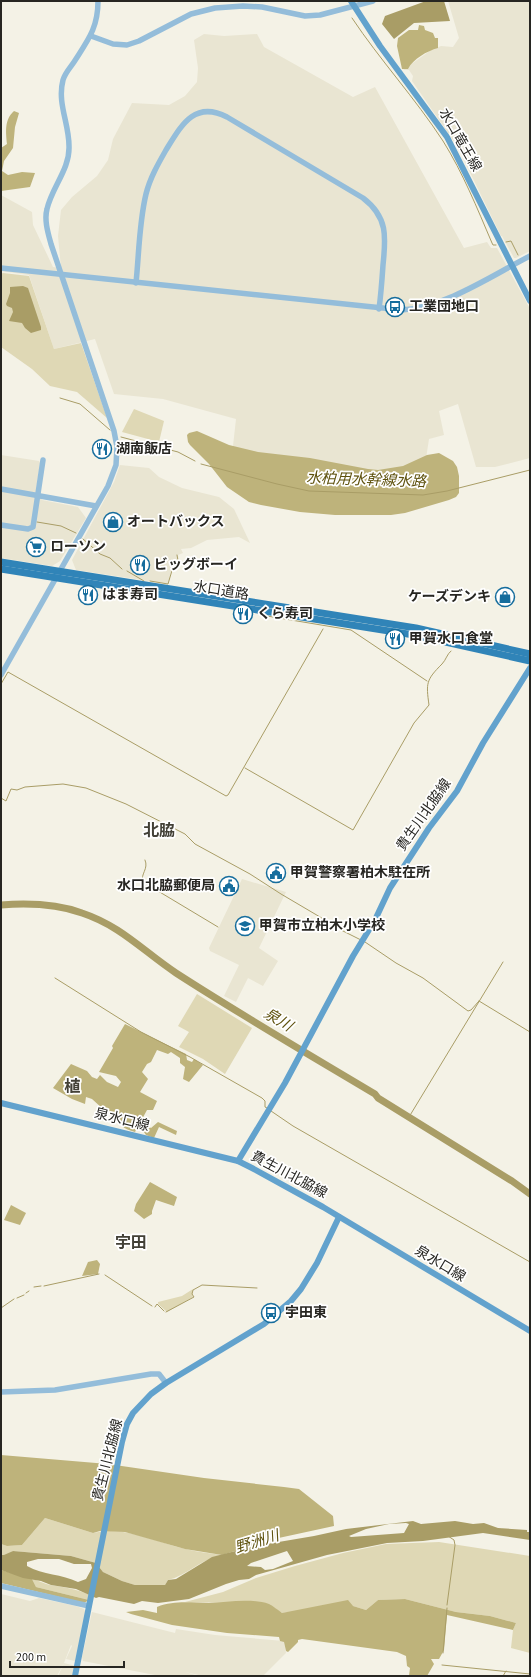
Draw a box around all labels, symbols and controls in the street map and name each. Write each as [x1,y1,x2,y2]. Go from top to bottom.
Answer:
street label: 水口竜王線 [434,105,486,175]
bus stop icon: 工業団地口 [384,296,406,318]
place label: 工業団地口 [409,297,479,317]
restaurant icon: 湖南飯店 [91,438,113,460]
place label: 湖南飯店 [116,439,172,459]
water label: 水柏用水幹線水路 [306,467,428,493]
shop icon: オートバックス [102,511,124,533]
place label: オートバックス [127,512,225,532]
supermarket icon: ローソン [25,536,47,558]
place label: ローソン [50,537,106,557]
restaurant icon: ビッグボーイ [129,554,151,576]
place label: ビッグボーイ [154,555,238,575]
street label: 水口道路 [192,577,250,605]
restaurant icon: はま寿司 [77,584,99,606]
place label: はま寿司 [102,585,158,605]
shop icon: ケーズデンキ [494,586,516,608]
place label: ケーズデンキ [408,587,491,607]
restaurant icon: くら寿司 [232,603,254,625]
place label: くら寿司 [257,604,313,624]
restaurant icon: 甲賀水口食堂 [384,628,406,650]
place label: 甲賀水口食堂 [409,629,493,649]
street label: 貴生川北脇線 [392,775,456,855]
district label: 北脇 [143,820,175,842]
public building icon: 甲賀警察署柏木駐在所 [265,862,287,884]
place label: 甲賀警察署柏木駐在所 [290,863,430,883]
public building icon: 水口北脇郵便局 [218,875,240,897]
place label: 水口北脇郵便局 [117,876,215,896]
school or university icon: 甲賀市立柏木小学校 [234,915,256,937]
place label: 甲賀市立柏木小学校 [259,916,385,936]
water label: 泉川 [260,1003,298,1038]
district label: 植 [64,1076,80,1098]
street label: 泉水口線 [92,1104,152,1136]
street label: 貴生川北脇線 [247,1146,331,1204]
district label: 宇田 [115,1232,147,1254]
street label: 泉水口線 [411,1241,469,1287]
bus stop icon: 宇田東 [260,1302,282,1324]
place label: 宇田東 [285,1303,327,1323]
street label: 貴生川北脇線 [88,1417,128,1503]
water label: 野洲川 [232,1525,283,1559]
scale bar [10,1643,124,1669]
text: 200 m [16,1649,46,1666]

